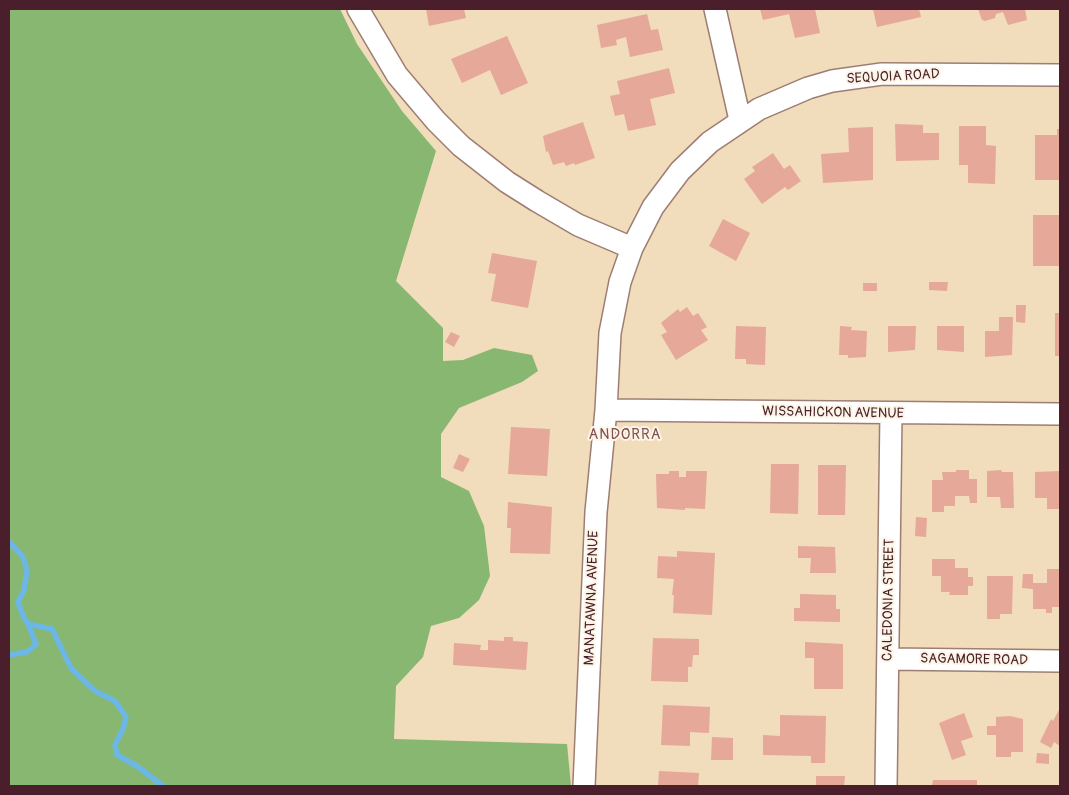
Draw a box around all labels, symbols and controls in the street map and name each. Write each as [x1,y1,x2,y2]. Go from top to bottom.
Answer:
street label: SEQUOIA ROAD [846,66,940,88]
street label: WISSAHICKON AVENUE [762,403,904,423]
district label: ANDORRA [588,426,662,444]
street label: MANATAWNA AVENUE [581,530,603,666]
street label: CALEDONIA STREET [880,539,898,661]
street label: SAGAMORE ROAD [920,651,1028,669]

